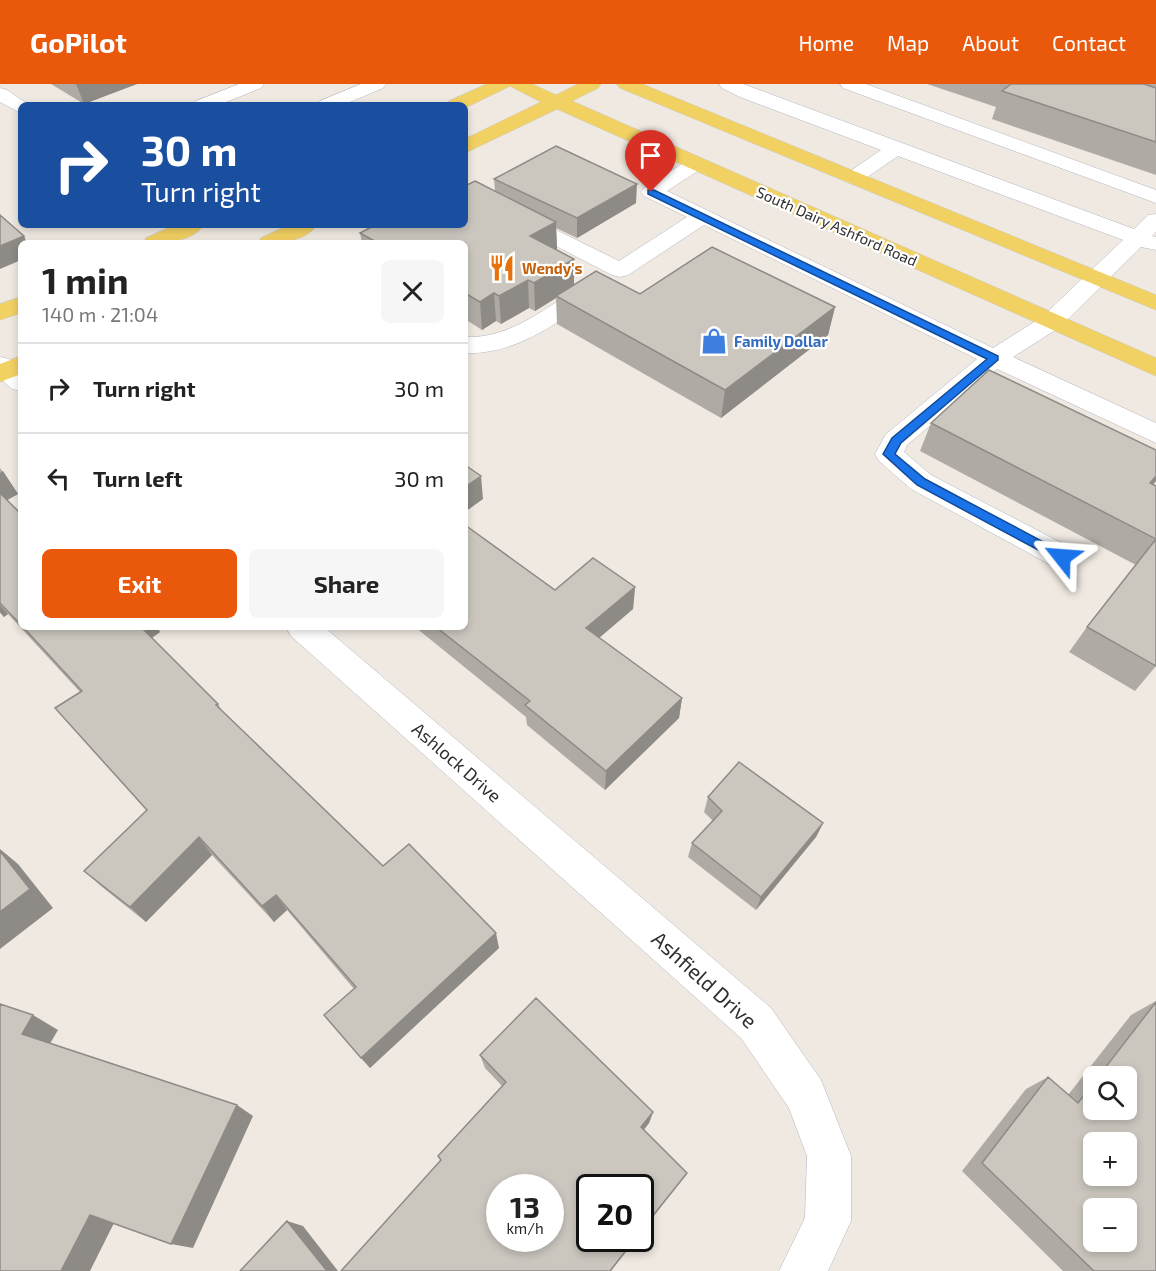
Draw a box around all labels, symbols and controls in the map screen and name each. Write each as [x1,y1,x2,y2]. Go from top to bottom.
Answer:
text: GoPilot [30,25,127,59]
text: Home [798,30,854,55]
text: Map [887,30,929,55]
text: About [962,30,1019,55]
text: Contact [1052,30,1126,55]
text: 30 m [141,124,237,174]
icon: right [42,126,120,204]
pin [625,130,676,192]
icon: arrive [634,139,667,172]
text: Turn right [141,175,261,207]
street label: South Dairy Ashford Road [754,182,920,270]
restaurant icon: Wendy's [487,253,517,283]
text: 1 min [42,258,129,301]
place label: Wendy's [522,259,582,278]
button: close [381,260,444,323]
text: 140 m · 21:04 [42,302,158,326]
shop icon: Family Dollar [699,326,729,356]
place label: Family Dollar [734,332,828,351]
icon: right [42,372,75,405]
text: Turn right [93,375,195,401]
text: 30 m [394,375,444,401]
icon: left [42,462,75,495]
text: Turn left [93,465,182,491]
text: 30 m [394,465,444,491]
position arrow [1030,525,1094,589]
button: Exit [42,549,237,618]
button: Share [249,549,444,618]
street label: Ashlock Drive [408,717,506,807]
street label: Ashfield Drive [647,925,763,1033]
map controls [1083,1066,1137,1252]
button: search [1083,1066,1137,1120]
button: + [1083,1132,1137,1186]
speed limit sign: 20 [576,1174,654,1252]
text: 13 [510,1188,540,1224]
button: − [1083,1198,1137,1252]
text: km/h [506,1219,544,1237]

